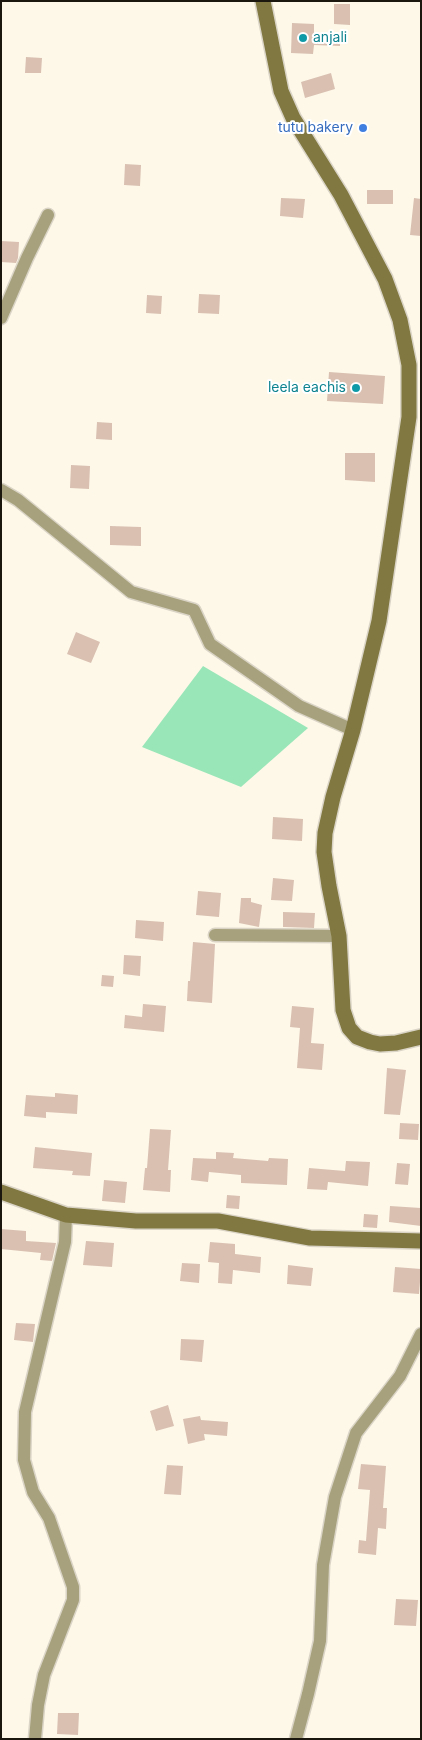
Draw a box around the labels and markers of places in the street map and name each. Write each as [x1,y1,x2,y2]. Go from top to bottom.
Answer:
place label: anjali [313,30,347,46]
marker: anjali [297,32,309,44]
place label: tutu bakery [278,120,353,136]
marker: tutu bakery [357,122,369,134]
place label: leela eachis [268,380,346,396]
marker: leela eachis [350,382,362,394]

